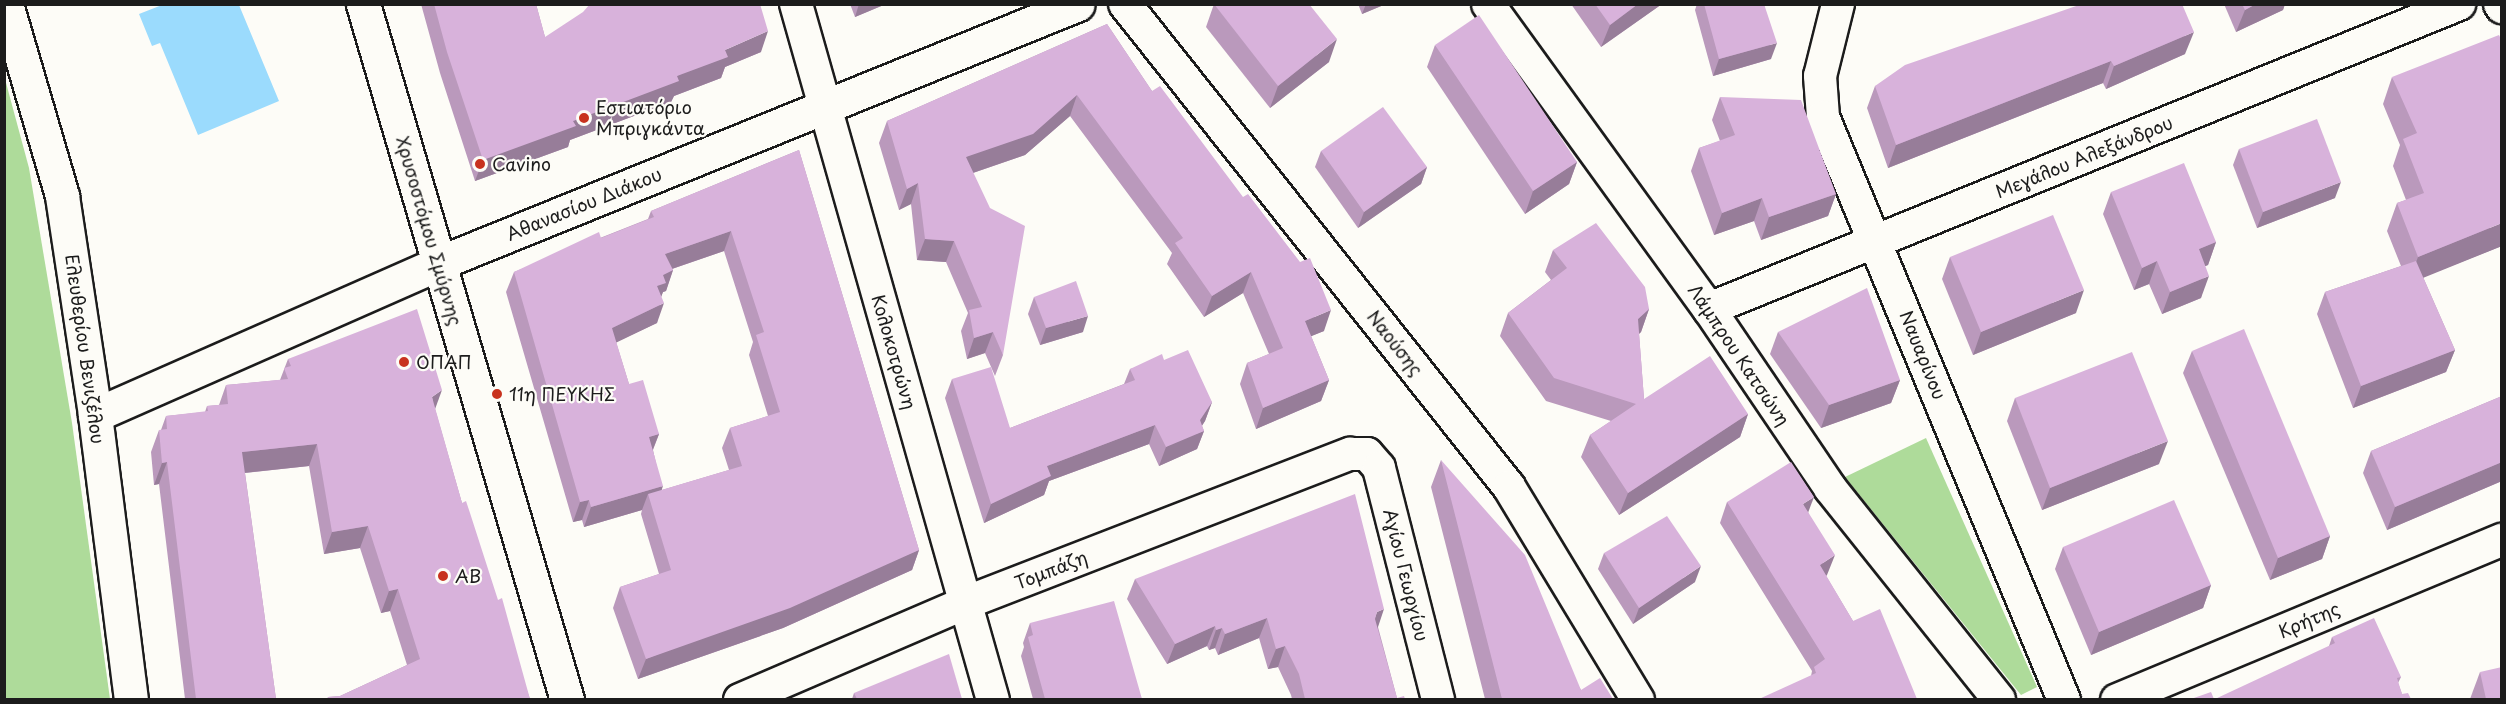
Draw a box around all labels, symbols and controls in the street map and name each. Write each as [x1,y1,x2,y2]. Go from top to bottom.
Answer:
place label: Εστιατόριο Μπριγκάντα [596,97,705,140]
marker: Εστιατόριο Μπριγκάντα [577,111,591,125]
street label: Μεγάλου Αλεξάνδρου [1992,111,2176,203]
street label: Χρυσοστόμου Σμύρνης [392,134,466,328]
place label: Cavino [492,153,551,175]
marker: Cavino [473,157,487,171]
street label: Αθανασίου Διάκου [504,163,664,245]
street label: Ελευθερίου Βενιζέλου [61,253,109,445]
street label: Λάμπρου Κατσώνη [1684,280,1794,430]
street label: Κολοκοτρώνη [867,292,921,412]
street label: Ναούσης [1363,306,1427,380]
street label: Ναυαρίνου [1895,307,1951,403]
place label: ΟΠΑΠ [416,351,471,373]
marker: ΟΠΑΠ [397,355,411,369]
place label: 11η ΠΕΥΚΗΣ [509,383,615,405]
marker: 11η ΠΕΥΚΗΣ [490,387,504,401]
street label: Αγίου Γεωργίου [1379,506,1433,644]
street label: Τομπάζη [1012,546,1090,594]
place label: ΑΒ [455,565,481,587]
marker: ΑΒ [436,569,450,583]
street label: Κρήτης [2275,597,2343,643]

